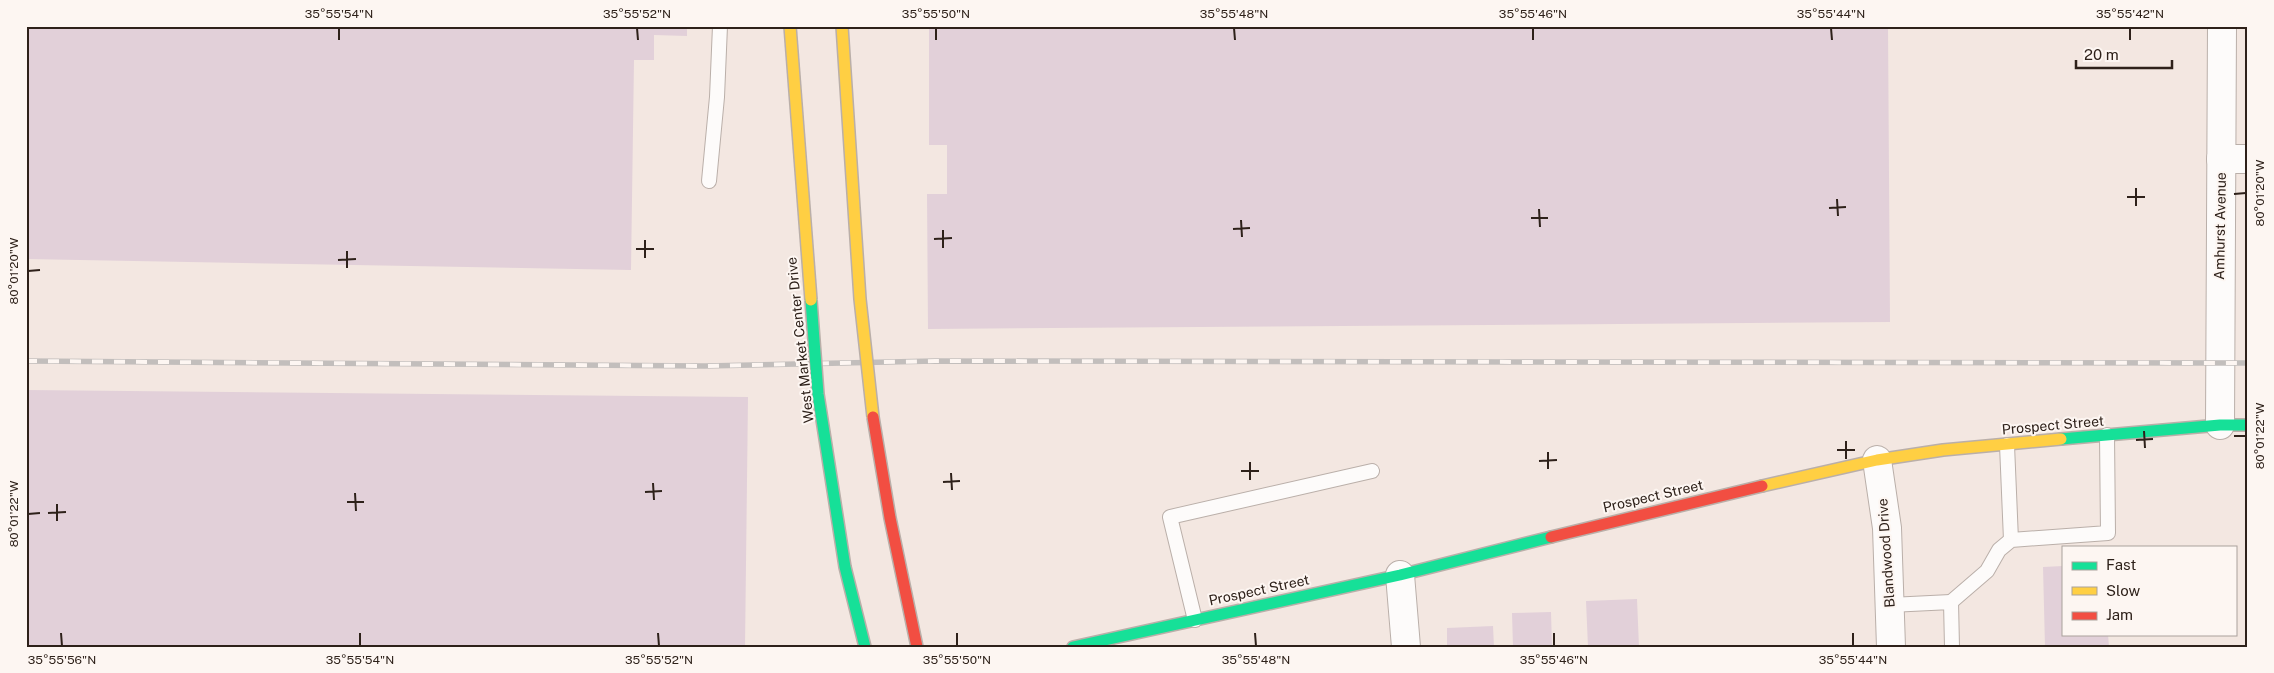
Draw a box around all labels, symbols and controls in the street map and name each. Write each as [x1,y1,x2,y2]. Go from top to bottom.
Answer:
text: 35°55'54"N [305,7,373,21]
text: 35°55'52"N [603,7,671,21]
text: 35°55'50"N [902,7,970,21]
text: 35°55'48"N [1200,7,1268,21]
text: 35°55'46"N [1499,7,1567,21]
text: 35°55'44"N [1797,7,1865,21]
text: 35°55'42"N [2096,7,2164,21]
scale bar [2076,38,2173,70]
text: 20 m [2084,46,2119,63]
text: 80°01'20"W [2253,159,2267,226]
street label: Amhurst Avenue [2211,172,2229,280]
text: 80°01'20"W [7,237,21,304]
street label: West Market Center Drive [783,256,817,424]
text: 80°01'22"W [2253,402,2267,469]
street label: Prospect Street [2001,413,2105,437]
street label: Prospect Street [1601,477,1705,515]
text: 80°01'22"W [7,480,21,547]
street label: Blandwood Drive [1874,498,1898,608]
legend [2062,546,2236,636]
text: Fast [2106,556,2136,573]
street label: Prospect Street [1207,572,1311,608]
text: Slow [2106,582,2141,599]
text: Jam [2106,606,2133,623]
text: 35°55'56"N [28,653,96,667]
text: 35°55'54"N [326,653,394,667]
text: 35°55'52"N [625,653,693,667]
text: 35°55'50"N [923,653,991,667]
text: 35°55'48"N [1222,653,1290,667]
text: 35°55'46"N [1520,653,1588,667]
text: 35°55'44"N [1819,653,1887,667]

